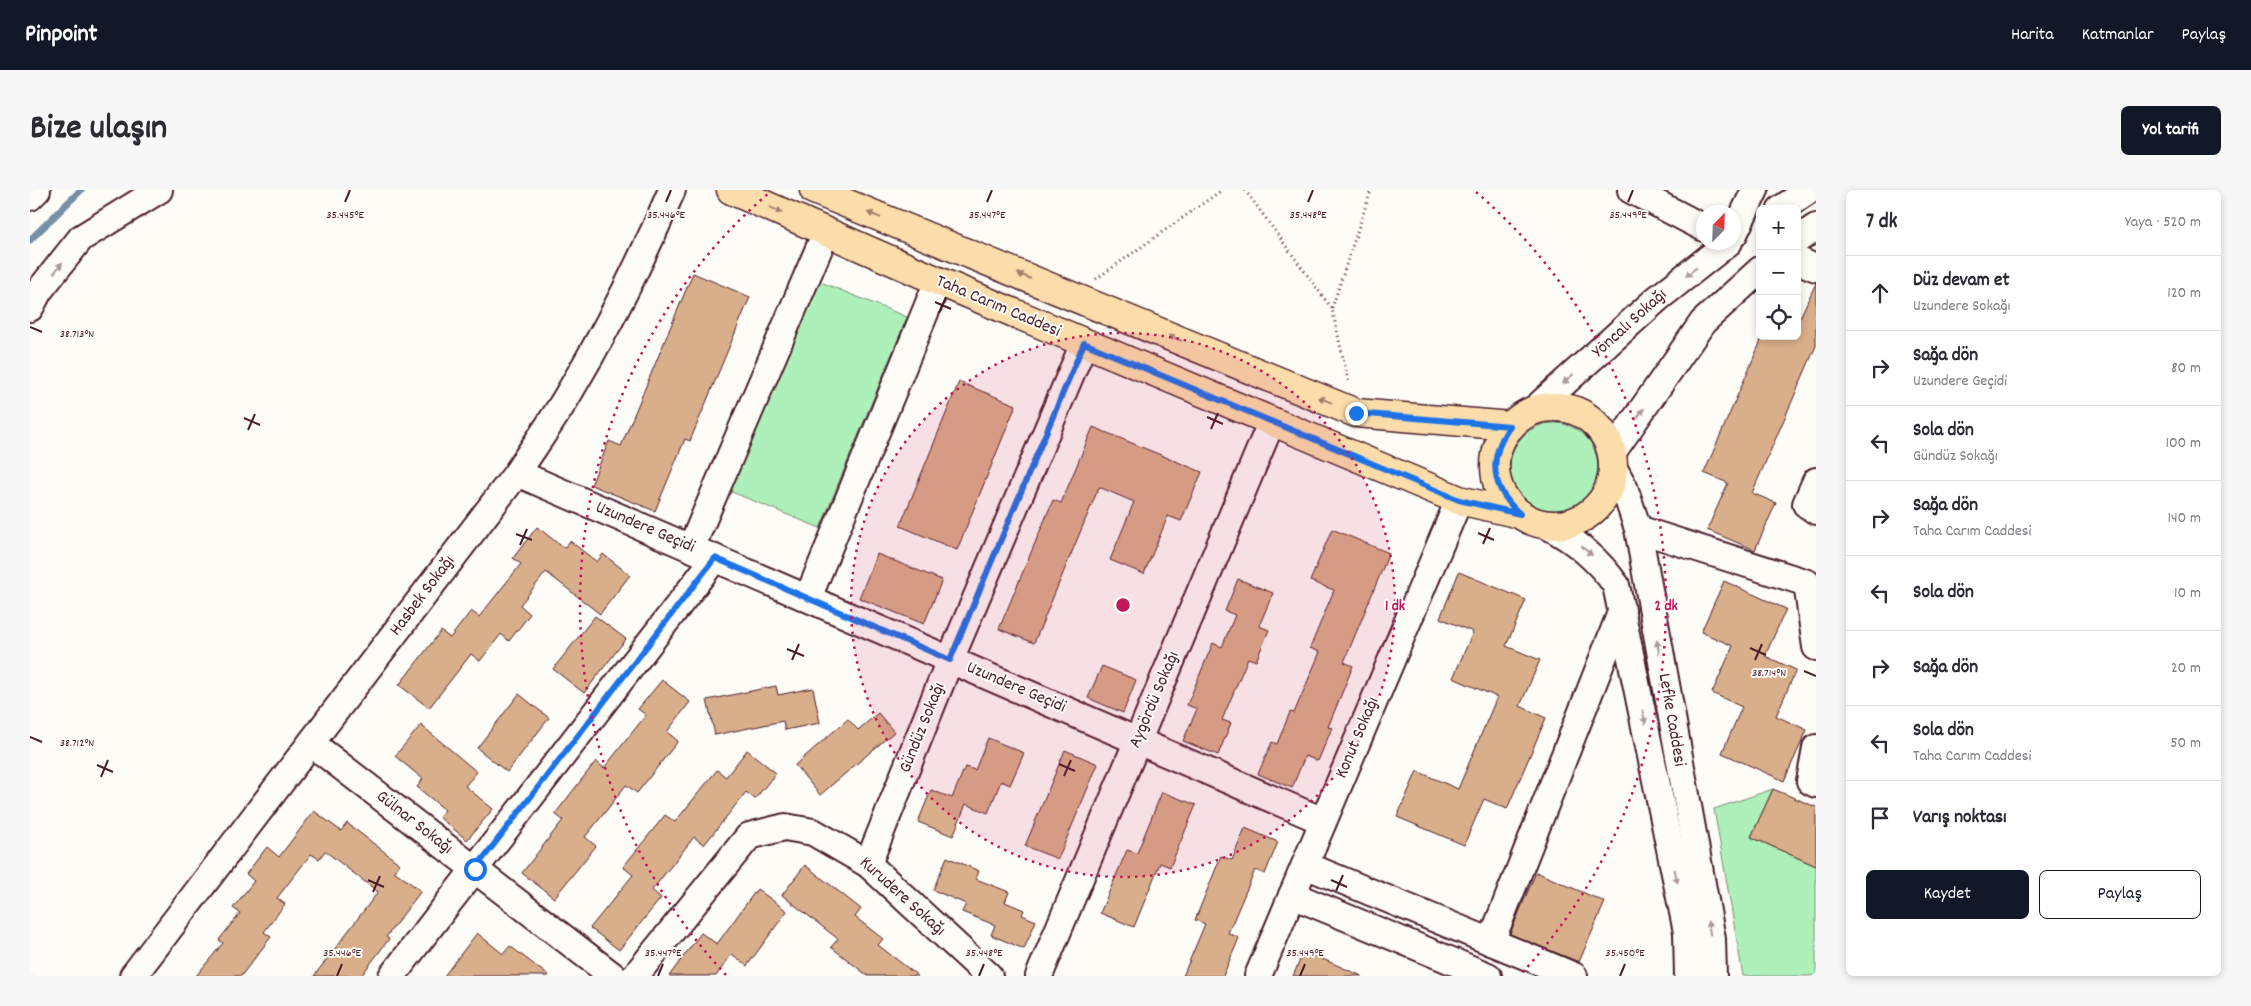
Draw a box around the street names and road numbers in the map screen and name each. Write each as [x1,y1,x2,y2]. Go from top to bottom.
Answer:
street label: Taha Carım Caddesi [932,269,1064,345]
street label: Yoncalı Sokağı [1587,284,1673,364]
street label: Uzundere Geçidi [591,496,699,560]
street label: Hasbek Sokağı [384,550,462,642]
street label: Aygördü Sokağı [1123,648,1187,752]
street label: Uzundere Geçidi [962,656,1070,720]
street label: Lefke Caddesi [1651,672,1691,768]
street label: Gündüz Sokağı [894,679,952,777]
street label: Konut Sokağı [1330,693,1386,783]
street label: Gülnar Sokağı [370,785,458,861]
street label: Kurudere Sokağı [853,851,951,943]

